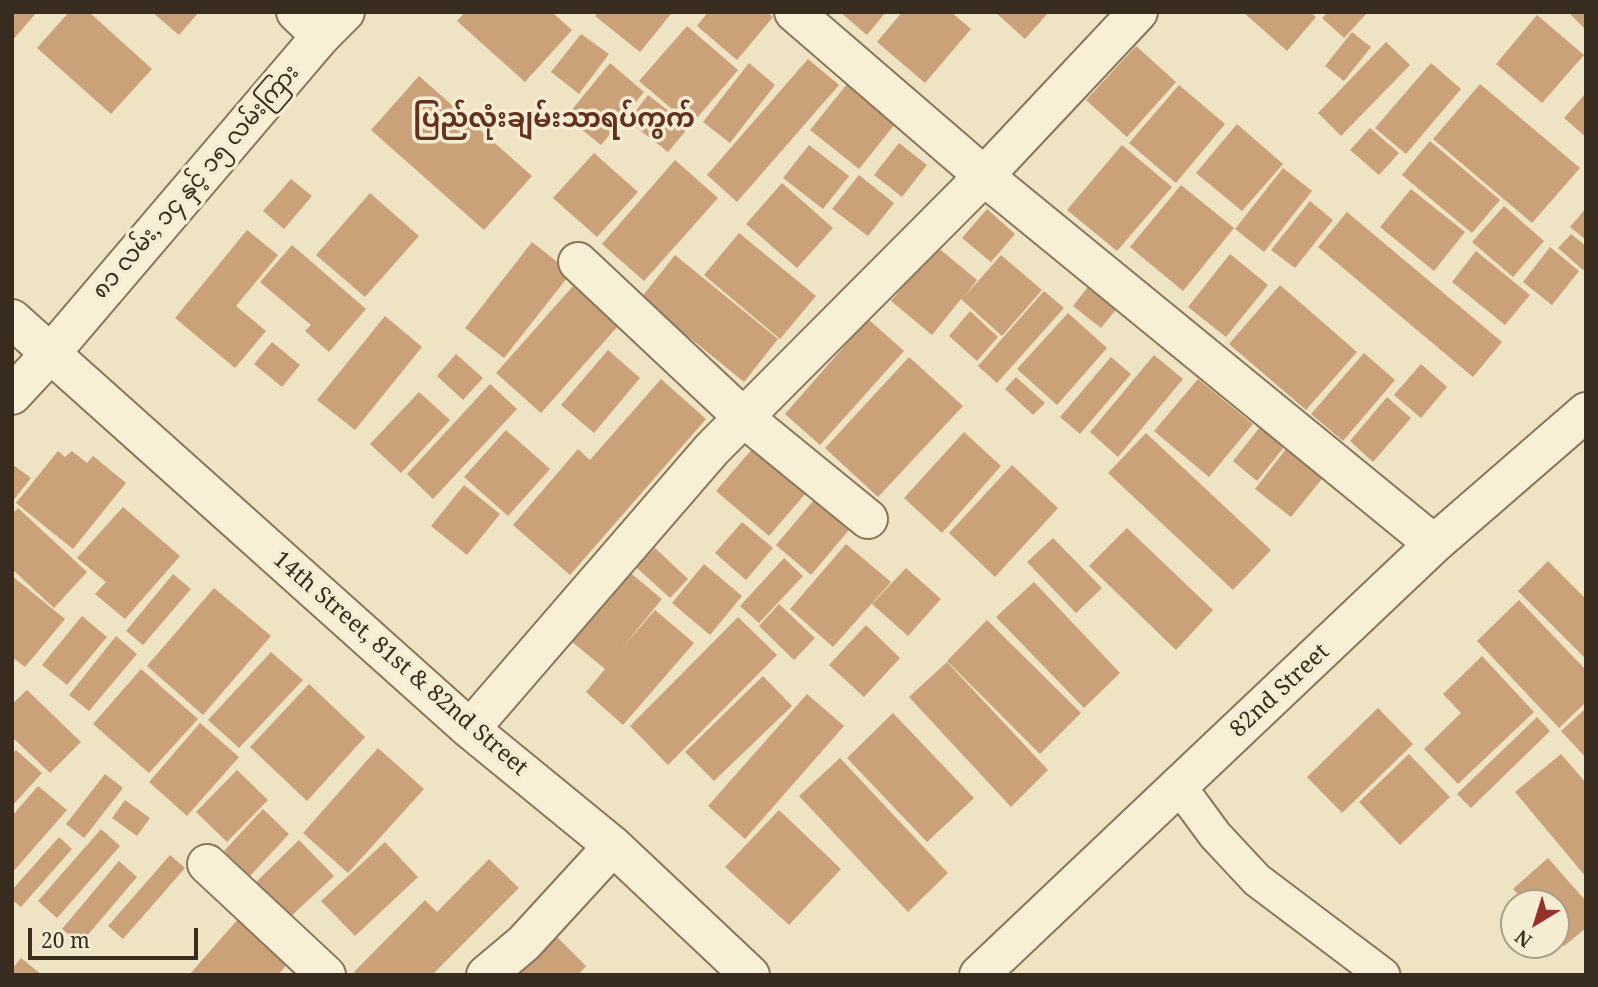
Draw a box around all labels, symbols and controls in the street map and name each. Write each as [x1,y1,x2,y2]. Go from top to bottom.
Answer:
street label: ၈၁ လမ်း, ၁၄ နှင့် ၁၅ လမ်းကြား [87,59,305,305]
district label: ပြည်လုံးချမ်းသာရပ်ကွက် [413,104,695,136]
street label: 14th Street, 81st & 82nd Street [267,546,533,782]
street label: 82nd Street [1225,638,1335,744]
north arrow [1500,889,1570,959]
scale bar [32,914,201,958]
text: N [1509,924,1537,954]
text: 20 m [41,926,90,954]

